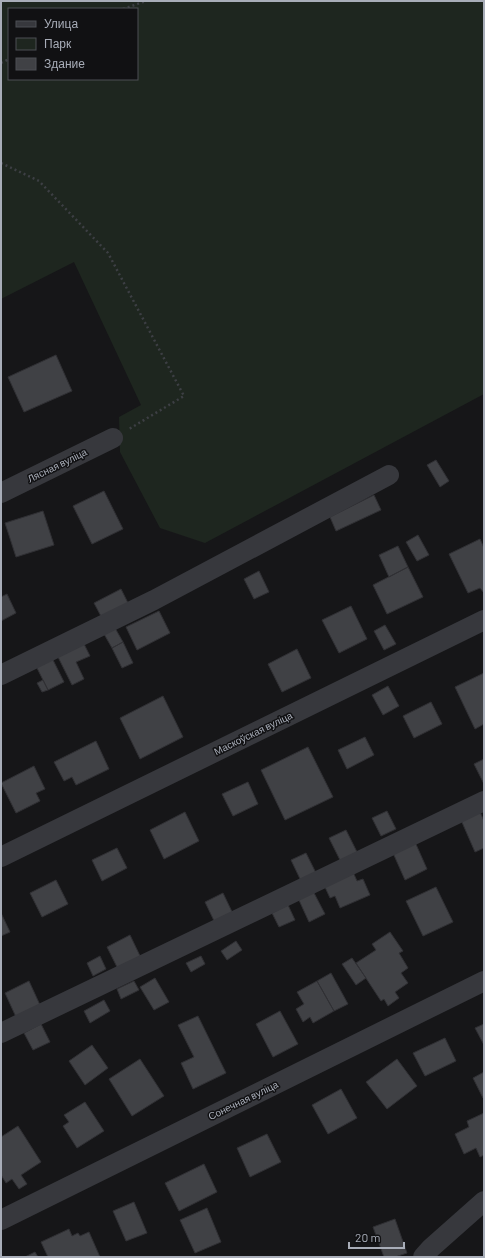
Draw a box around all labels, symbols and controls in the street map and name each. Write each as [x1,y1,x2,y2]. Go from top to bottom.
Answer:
legend [8,8,138,80]
text: Улица [44,16,78,31]
text: Парк [44,36,72,51]
text: Здание [44,56,85,71]
street label: Лясная вуліца [25,445,89,485]
street label: Маскоўская вуліца [212,709,295,757]
street label: Сонечная вуліца [206,1078,280,1122]
scale bar [349,1224,404,1250]
text: 20 m [355,1230,381,1244]

